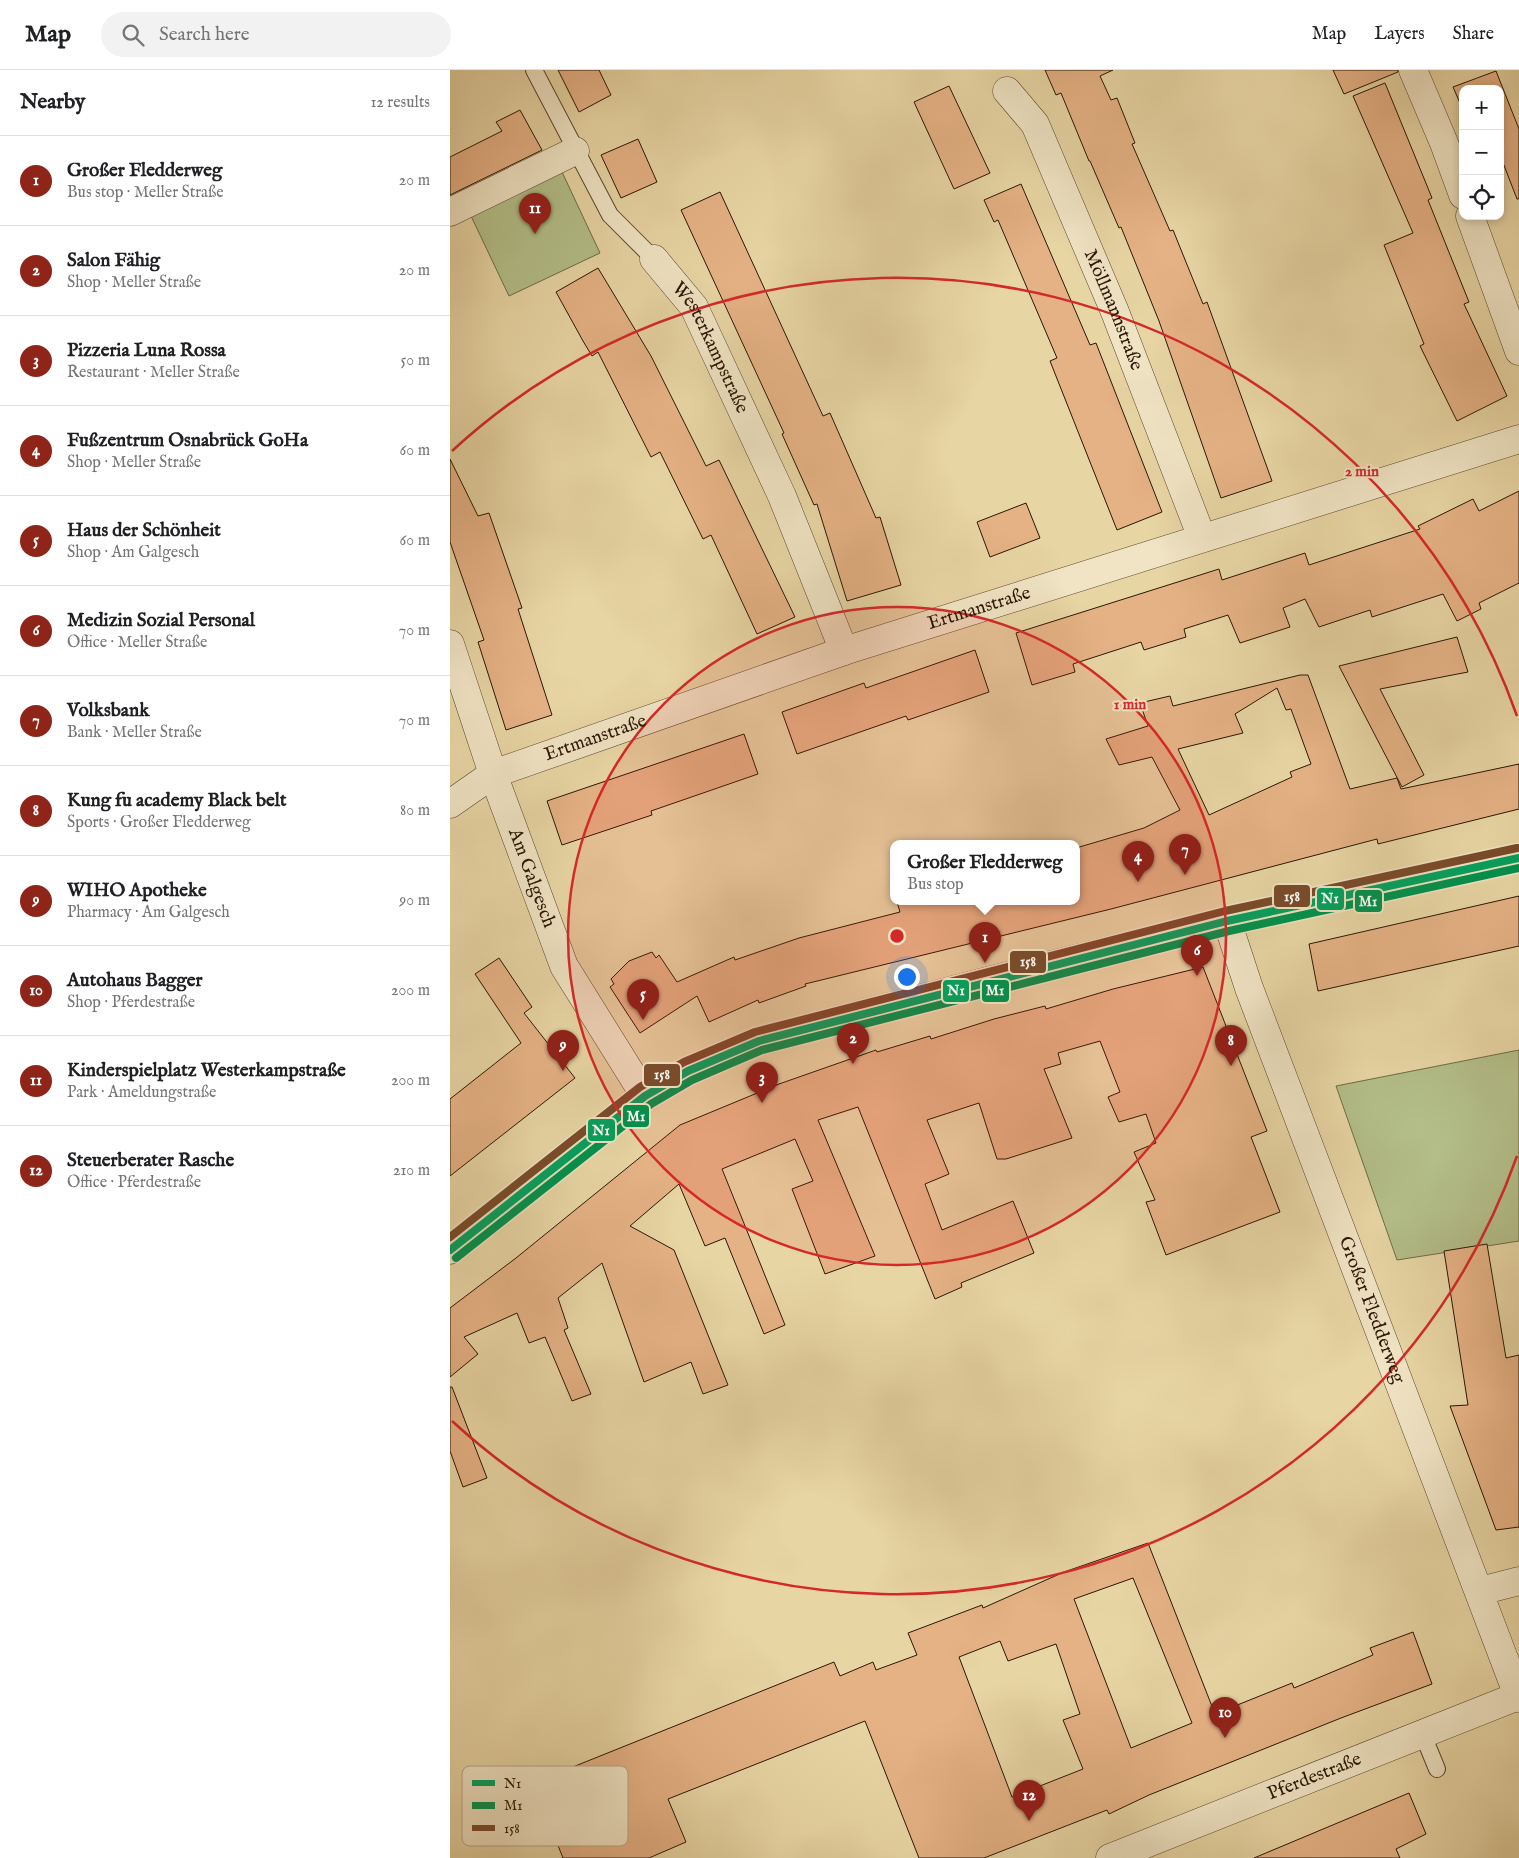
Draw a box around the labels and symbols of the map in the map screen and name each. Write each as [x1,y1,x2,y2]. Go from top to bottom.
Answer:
pin: 11 [519,193,551,234]
street label: Möllmannstraße [1078,246,1148,374]
street label: Westerkampstraße [666,277,754,418]
text: 2 min [1345,462,1379,481]
street label: Ertmanstraße [925,581,1034,636]
text: 1 min [1114,695,1146,714]
street label: Ertmanstraße [541,709,650,767]
street label: Am Galgesch [502,824,561,931]
pin: 7 [1169,834,1201,875]
pin: 4 [1122,841,1154,882]
line badge: 158 [1273,884,1311,908]
line badge: N1 [1316,887,1345,911]
text: 158 [1284,888,1300,906]
line badge: M1 [1354,889,1383,913]
text: N1 [1320,890,1339,908]
text: M1 [1359,893,1377,911]
pin: 1 [969,922,1001,963]
centre of rings [888,927,906,945]
pin: 6 [1181,935,1213,976]
line badge: 158 [1009,950,1047,974]
text: 158 [1020,953,1036,971]
your location [894,964,920,990]
pin: 5 [627,979,659,1020]
line badge: N1 [942,979,970,1003]
line badge: M1 [981,979,1010,1003]
text: N1 [946,982,965,1000]
text: M1 [986,982,1004,1000]
pin: 2 [837,1023,869,1064]
pin: 8 [1215,1025,1247,1066]
pin: 9 [547,1030,579,1071]
pin: 3 [746,1062,778,1103]
line badge: 158 [643,1063,681,1087]
text: 158 [654,1066,670,1084]
line badge: M1 [622,1104,650,1128]
text: M1 [627,1108,645,1126]
line badge: N1 [587,1118,616,1142]
text: N1 [591,1122,610,1140]
street label: Großer Fledderweg [1333,1233,1411,1388]
pin: 10 [1209,1697,1241,1738]
street label: Pferdestraße [1264,1747,1365,1806]
legend [462,1766,628,1846]
text: N1 [504,1775,521,1793]
pin: 12 [1013,1780,1045,1821]
text: M1 [504,1797,522,1815]
text: 158 [504,1820,520,1838]

